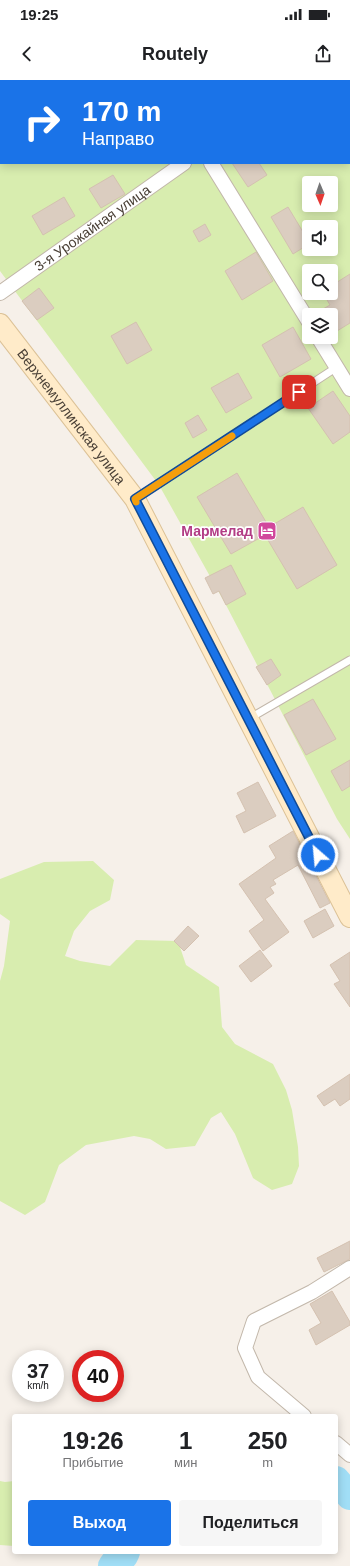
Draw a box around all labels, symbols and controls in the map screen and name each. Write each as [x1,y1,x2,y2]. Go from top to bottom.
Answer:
text: 19:25 [20,6,58,23]
icon: back [16,43,38,65]
icon: share [312,43,334,65]
text: Routely [142,44,208,64]
icon: right [16,96,68,148]
text: 170 m [82,96,161,127]
text: Направо [82,129,154,149]
north arrow [302,176,338,212]
map controls [302,176,338,344]
street label: 3-я Урожайная улица [31,181,154,274]
button: sound [302,220,338,256]
button: search [302,264,338,300]
button: layers [302,308,338,344]
street label: Верхнемуллинская улица [14,346,129,488]
pin [282,375,316,409]
icon: arrive [288,381,310,403]
hotel icon: Мармелад [256,520,278,542]
place label: Мармелад [181,523,253,539]
position arrow [297,834,339,876]
speed limit sign: 40 [72,1350,124,1402]
text: 37 [27,1360,49,1382]
text: km/h [27,1380,49,1391]
text: 19:26 [62,1427,124,1454]
text: 1 [179,1427,192,1454]
text: 250 [248,1427,288,1454]
text: Прибытие [62,1455,124,1470]
text: мин [174,1455,197,1470]
text: m [262,1455,273,1470]
button: Выход [28,1500,171,1546]
button: Поделиться [179,1500,322,1546]

